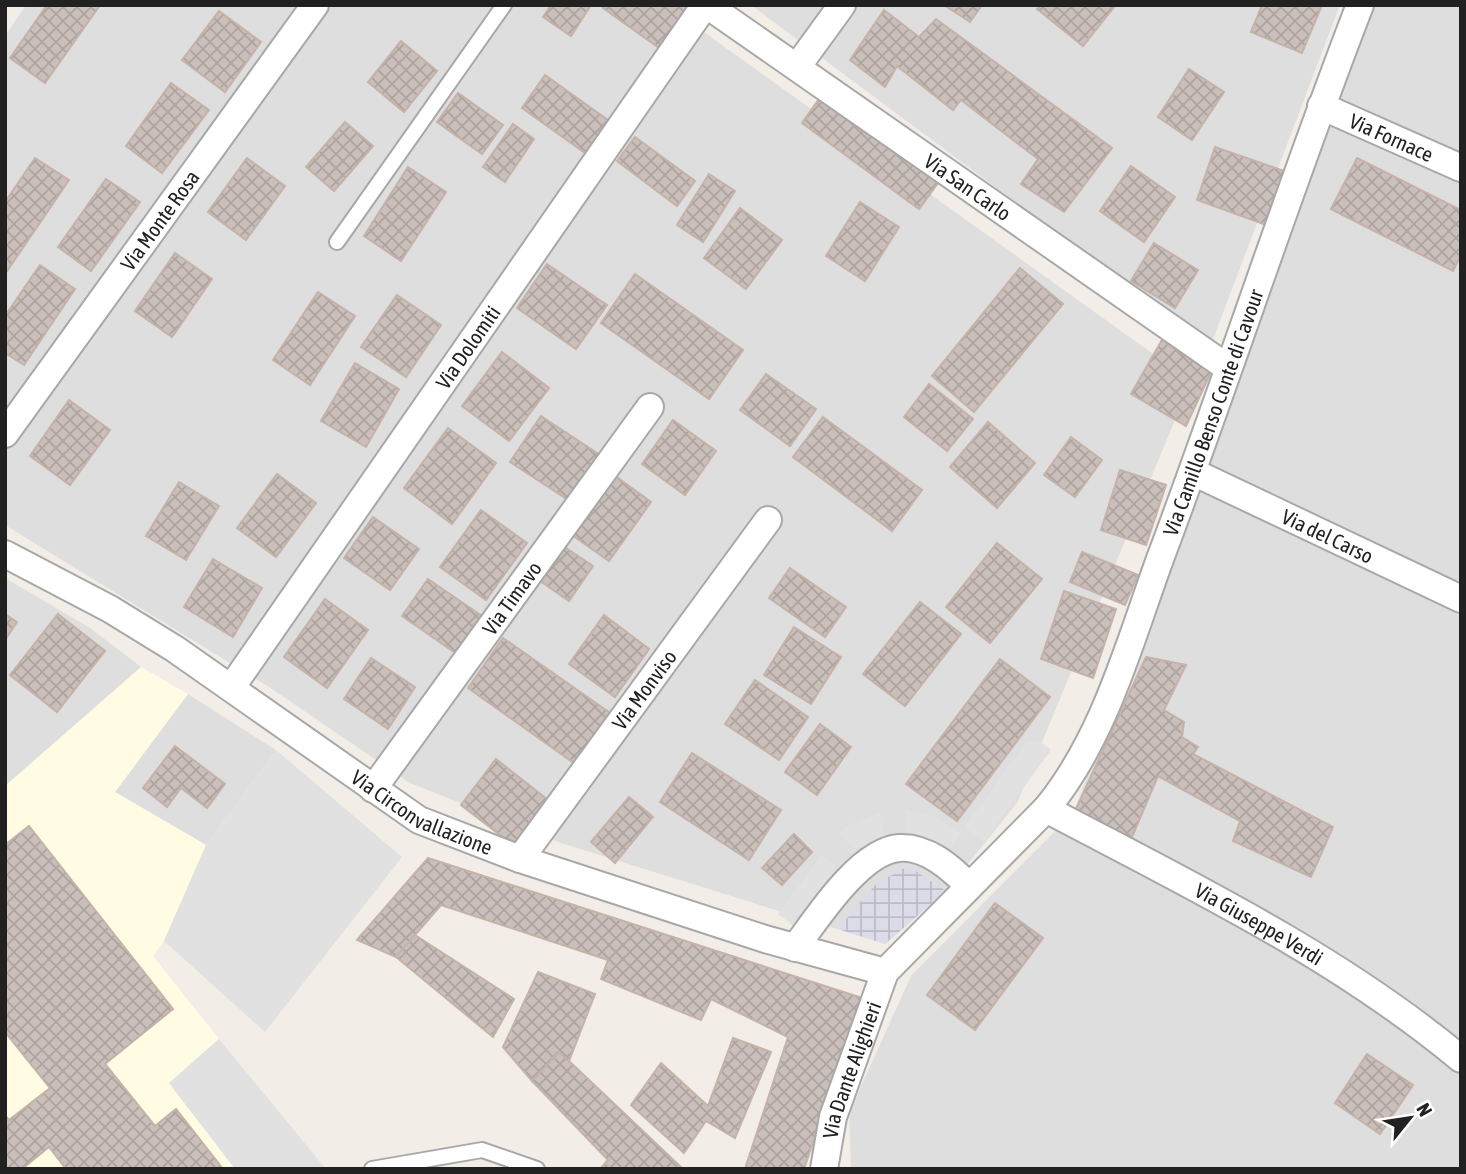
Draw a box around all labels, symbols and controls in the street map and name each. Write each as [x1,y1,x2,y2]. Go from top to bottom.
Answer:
street label: Via Fornace [1346,108,1437,166]
street label: Via San Carlo [920,148,1016,225]
street label: Via Monte Rosa [115,165,204,275]
street label: Via Camillo Benso Conte di Cavour [1158,285,1268,539]
street label: Via Dolomiti [431,301,505,393]
street label: Via del Carso [1278,504,1377,568]
street label: Via Timavo [477,557,546,639]
street label: Via Monviso [607,645,681,734]
street label: Via Circonvallazione [347,765,496,859]
street label: Via Giuseppe Verdi [1191,878,1328,970]
street label: Via Dante Alighieri [818,998,885,1140]
north arrow [1375,1083,1445,1153]
text: N [1412,1099,1437,1120]

